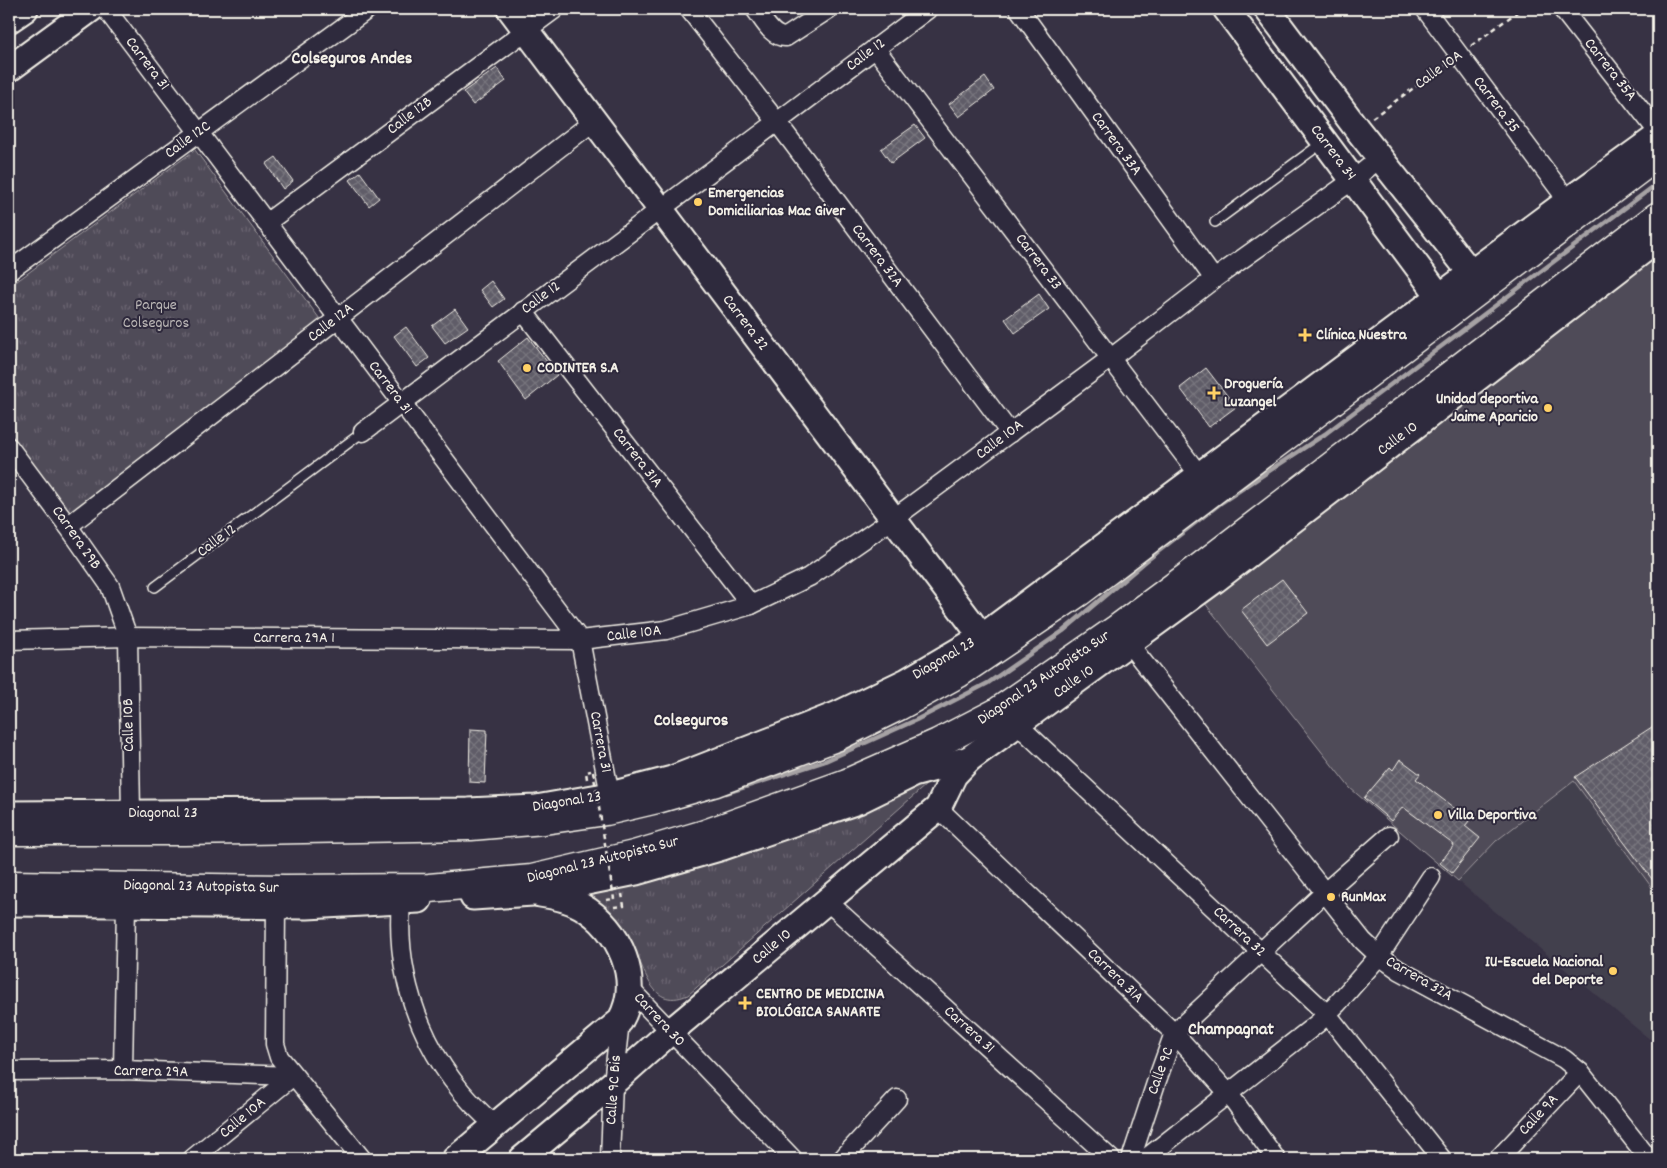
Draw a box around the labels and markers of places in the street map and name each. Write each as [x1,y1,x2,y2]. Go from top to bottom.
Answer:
place label: Emergencias Domiciliarias Mac Giver [708,182,846,223]
marker: Emergencias Domiciliarias Mac Giver [692,196,704,208]
place label: Clínica Nuestra [1316,324,1408,347]
marker: Clínica Nuestra [1298,328,1312,342]
place label: CODINTER S.A [537,357,619,380]
marker: CODINTER S.A [521,362,533,374]
place label: Droguería Luzangel [1224,373,1284,414]
marker: Droguería Luzangel [1208,387,1220,399]
place label: Unidad deportiva Jaime Aparicio [1436,388,1539,429]
marker: Unidad deportiva Jaime Aparicio [1542,402,1554,414]
place label: Villa Deportiva [1448,804,1538,827]
marker: Villa Deportiva [1432,809,1444,821]
place label: RunMax [1341,886,1386,909]
marker: RunMax [1325,891,1337,903]
place label: IU-Escuela Nacional del Deporte [1485,951,1603,992]
marker: IU-Escuela Nacional del Deporte [1607,965,1619,977]
place label: CENTRO DE MEDICINA BIOLÓGICA SANARTE [756,983,885,1024]
marker: CENTRO DE MEDICINA BIOLÓGICA SANARTE [738,996,752,1010]

